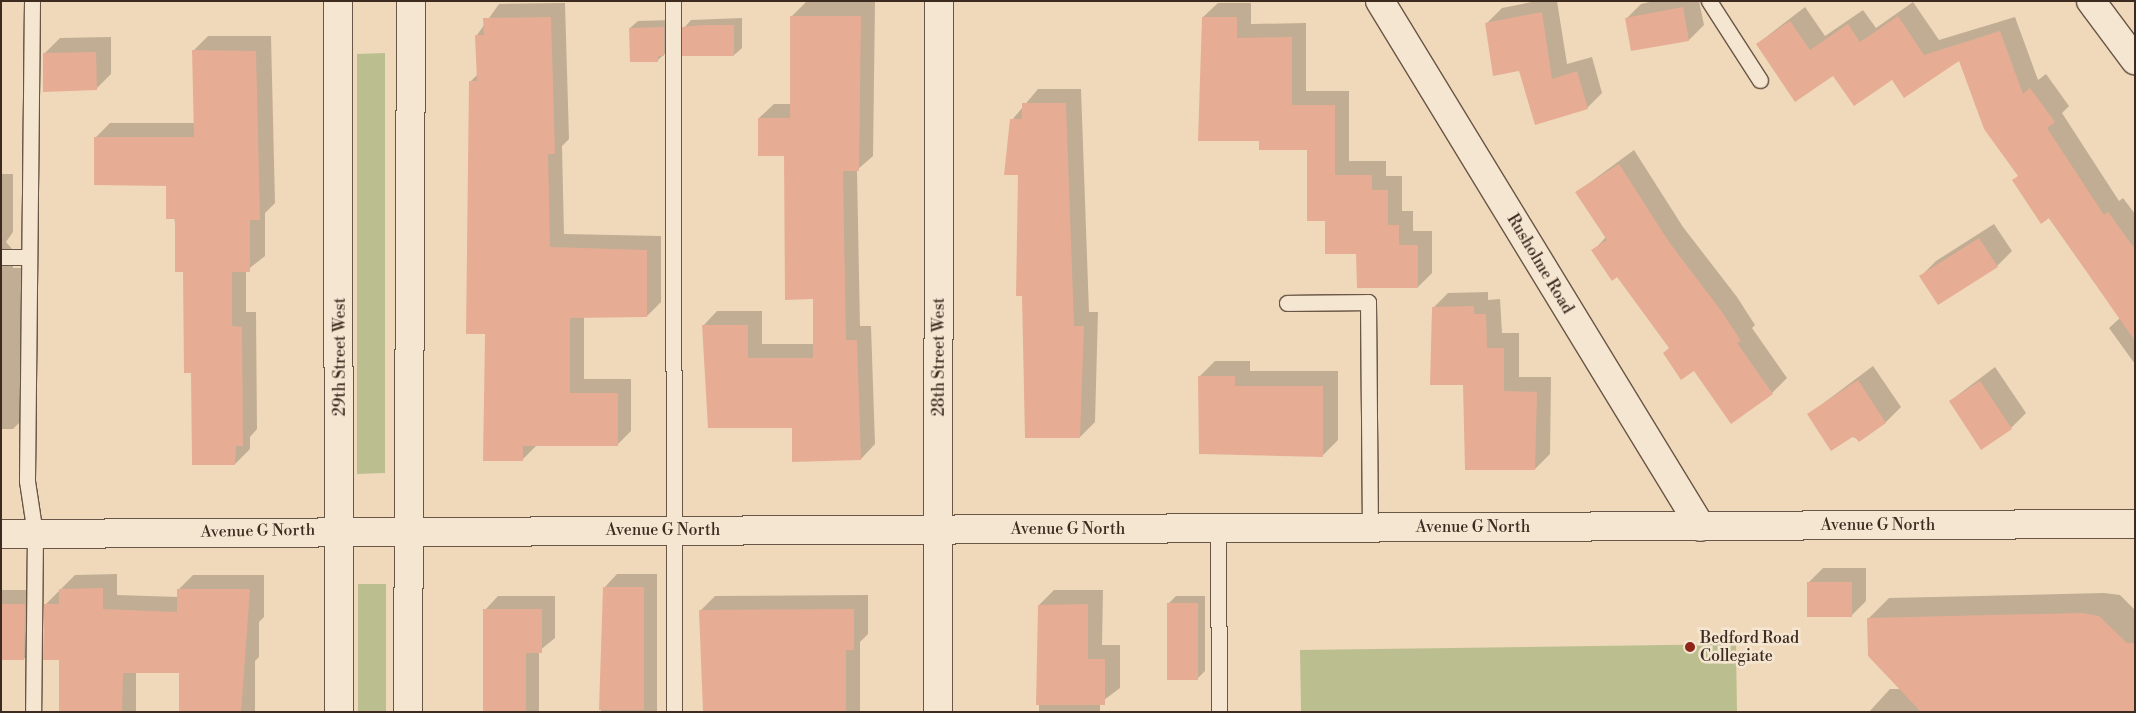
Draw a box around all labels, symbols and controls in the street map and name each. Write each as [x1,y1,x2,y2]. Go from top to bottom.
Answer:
street label: Rusholme Road [1503,211,1577,317]
street label: 29th Street West [330,298,350,416]
street label: 28th Street West [929,298,949,416]
street label: Avenue G North [1821,515,1935,535]
street label: Avenue G North [1416,517,1530,537]
street label: Avenue G North [1011,519,1125,539]
street label: Avenue G North [201,520,315,542]
street label: Avenue G North [606,520,720,540]
place label: Bedford Road Collegiate [1700,628,1799,666]
marker: Bedford Road Collegiate [1684,641,1696,653]

